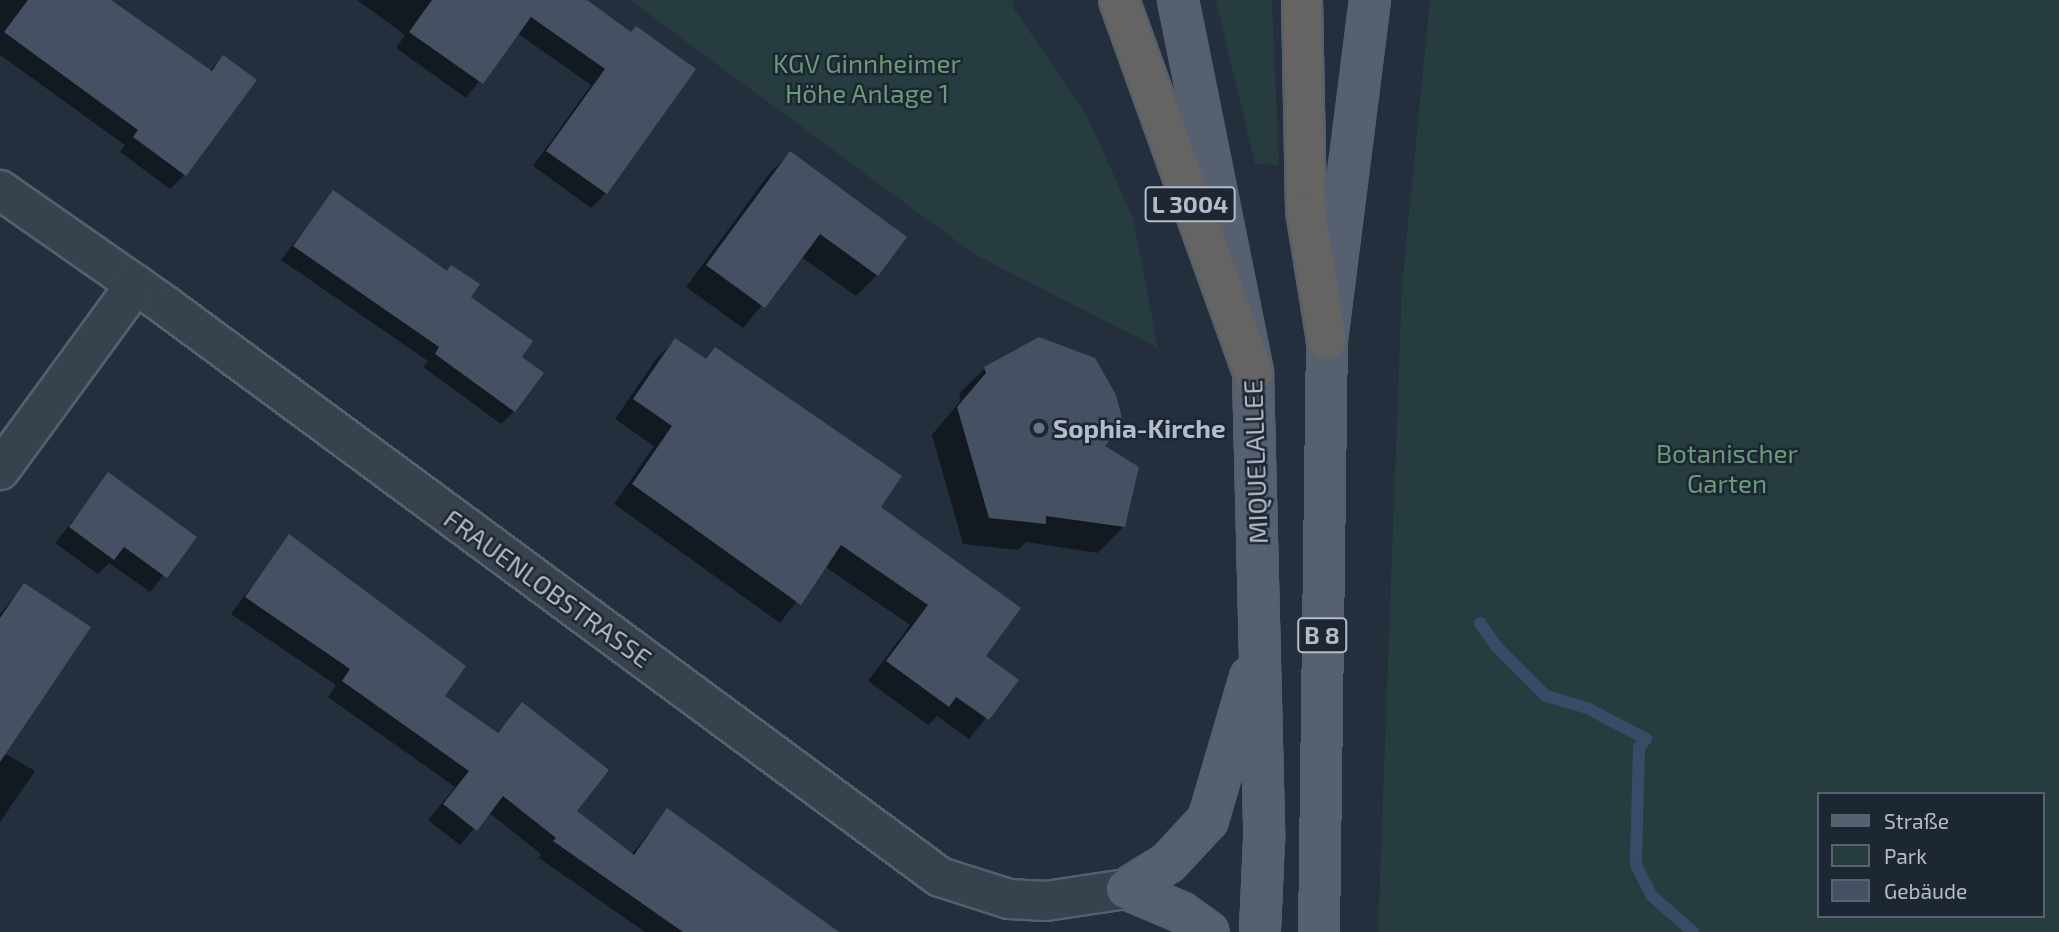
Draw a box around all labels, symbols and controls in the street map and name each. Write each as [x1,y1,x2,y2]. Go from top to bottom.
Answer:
park label: KGV Ginnheimer Höhe Anlage 1 [773,47,961,108]
road number: L 3004 [1143,184,1237,224]
street label: MIQUELALLEE [1237,379,1273,545]
place label: Sophia-Kirche [1053,412,1226,444]
marker: Sophia-Kirche [1031,420,1047,436]
park label: Botanischer Garten [1656,437,1798,498]
street label: FRAUENLOBSTRASSE [438,502,658,674]
road number: B 8 [1296,614,1348,656]
legend [1818,792,2045,918]
text: Straße [1884,808,1949,833]
text: Park [1884,843,1927,868]
text: Gebäude [1884,878,1967,903]

